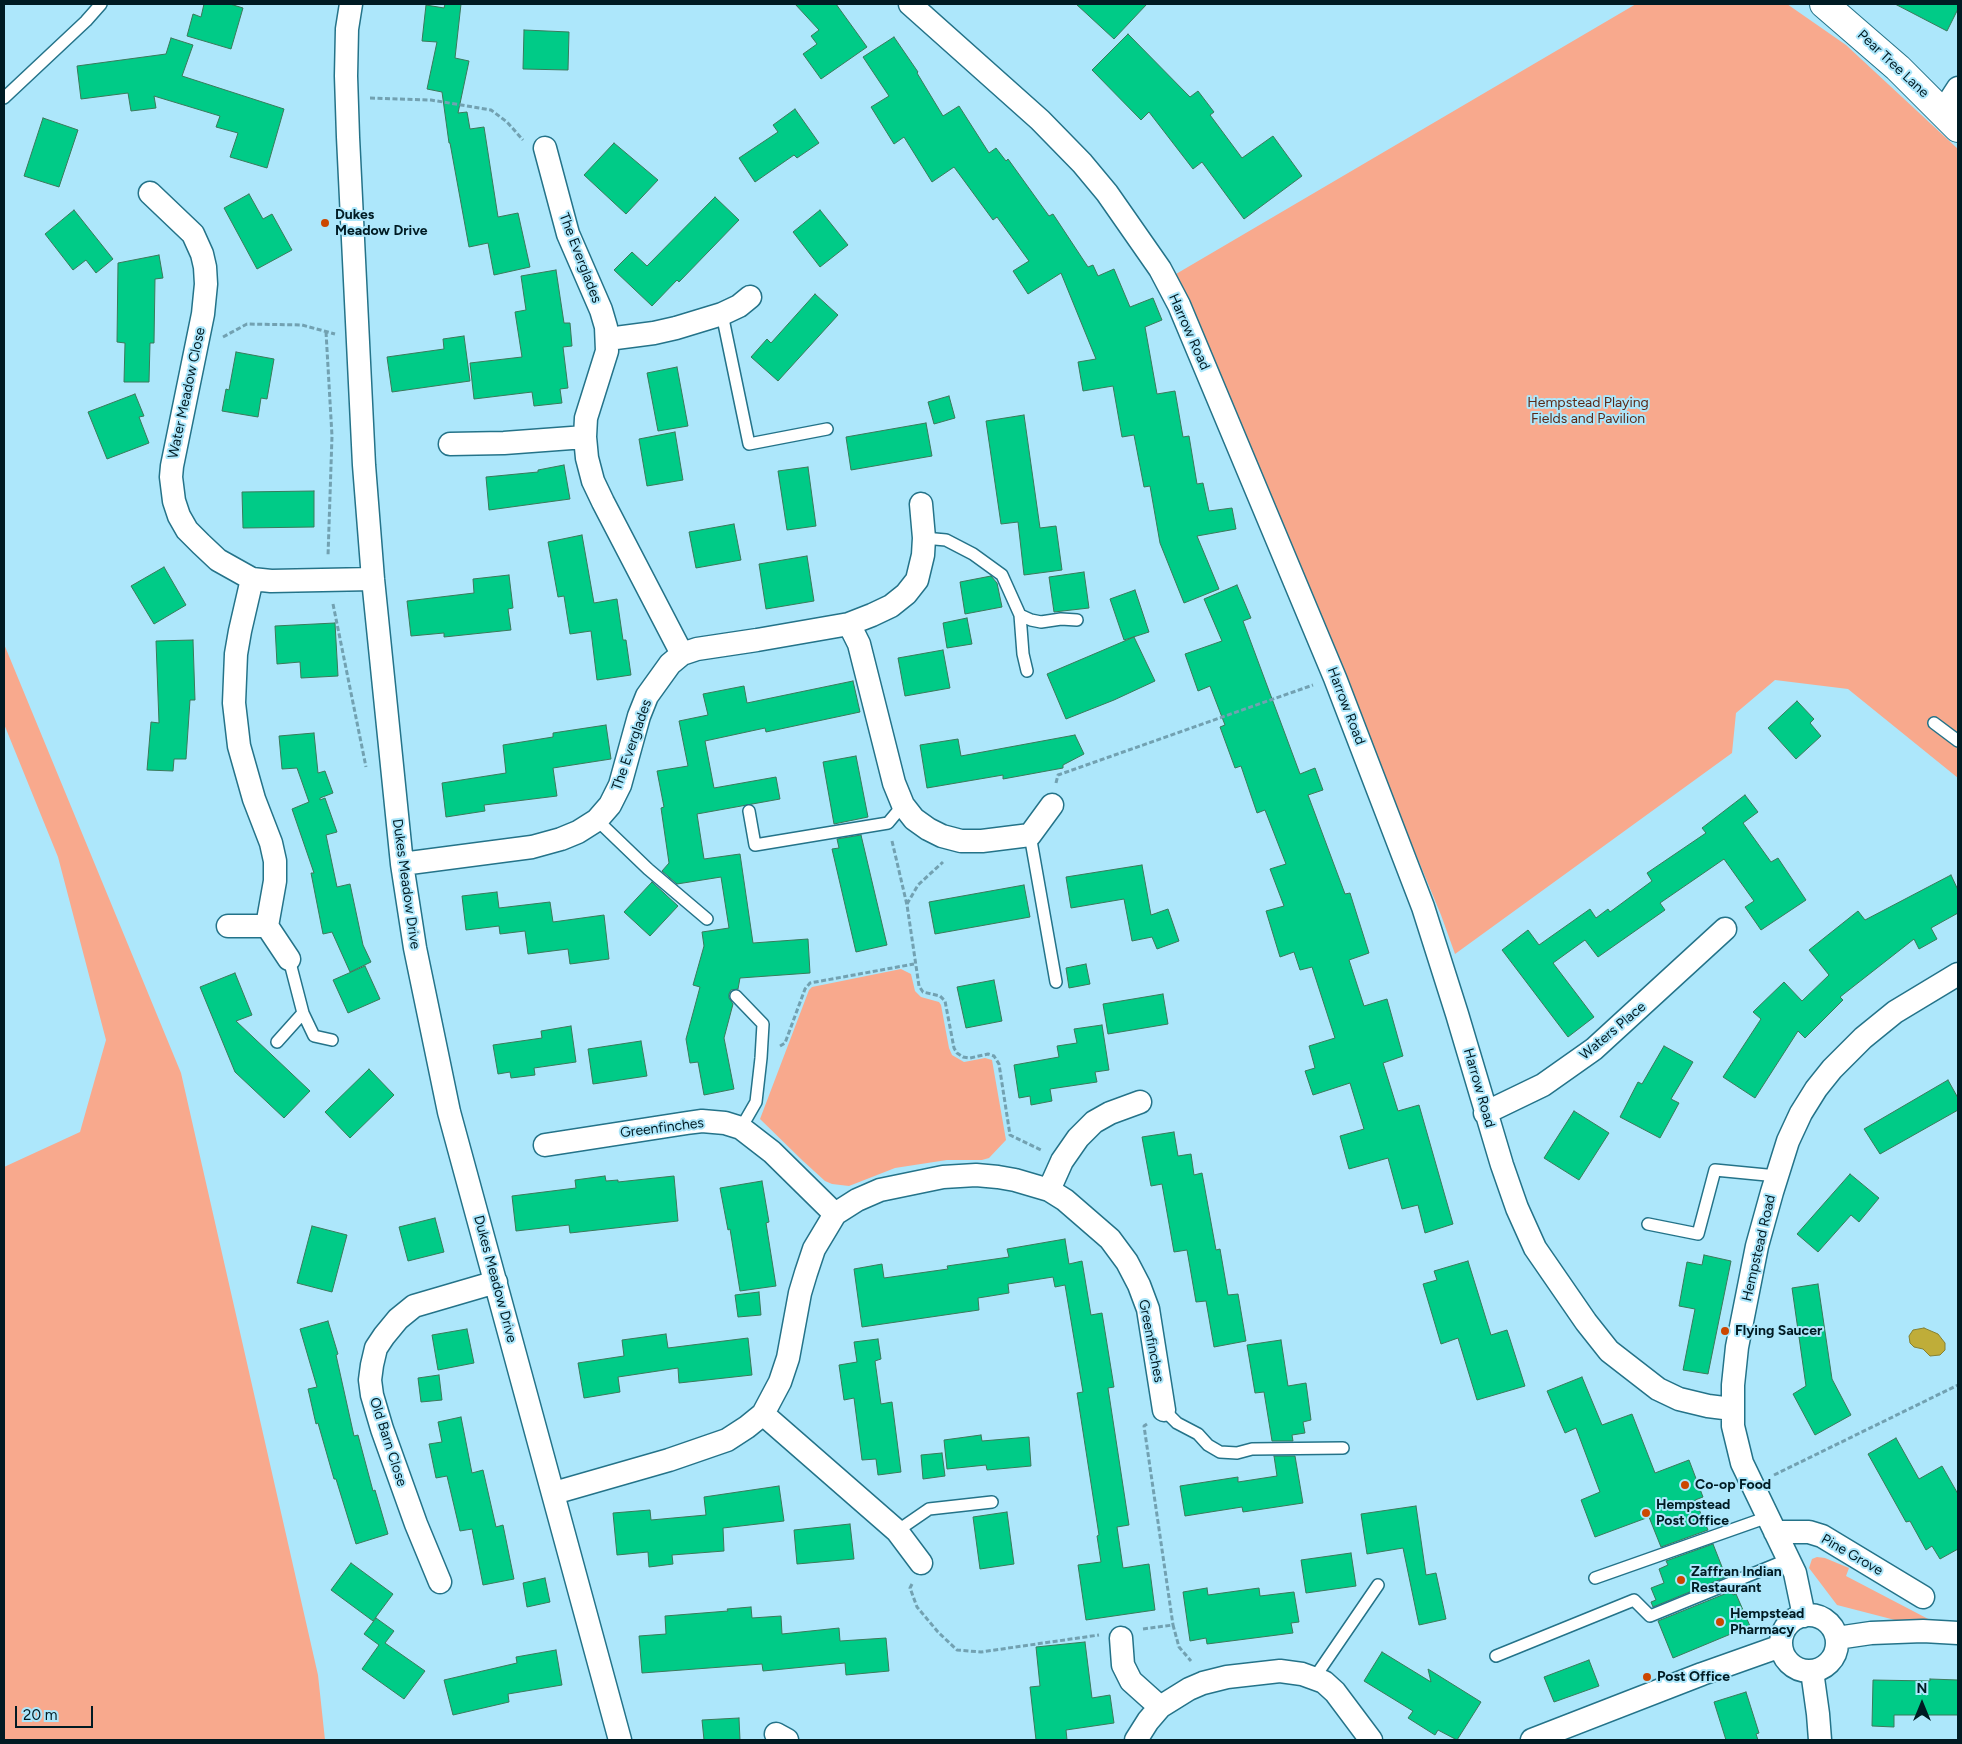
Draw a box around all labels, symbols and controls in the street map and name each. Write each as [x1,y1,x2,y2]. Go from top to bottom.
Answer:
street label: Pear Tree Lane [1854,27,1932,101]
place label: Dukes Meadow Drive [335,207,427,240]
street label: The Everglades [555,211,605,305]
marker: Dukes Meadow Drive [319,217,331,229]
street label: Harrow Road [1165,291,1213,373]
street label: Water Meadow Close [165,326,209,460]
park label: Hempstead Playing Fields and Pavilion [1527,395,1649,428]
street label: Harrow Road [1324,665,1368,747]
street label: The Everglades [609,697,655,793]
street label: Dukes Meadow Drive [389,818,423,950]
street label: Waters Place [1577,998,1649,1064]
street label: Harrow Road [1460,1046,1498,1130]
street label: Greenfinches [619,1115,705,1141]
street label: Hempstead Road [1739,1193,1779,1303]
street label: Dukes Meadow Drive [470,1213,520,1345]
street label: Greenfinches [1135,1298,1167,1384]
place label: Flying Saucer [1735,1323,1822,1339]
marker: Flying Saucer [1719,1325,1731,1337]
street label: Old Barn Close [366,1395,410,1489]
place label: Co-op Food [1695,1477,1771,1493]
marker: Co-op Food [1679,1479,1691,1491]
place label: Hempstead Post Office [1656,1497,1730,1530]
marker: Hempstead Post Office [1640,1507,1652,1519]
street label: Pine Grove [1818,1531,1886,1579]
place label: Zaffran Indian Restaurant [1691,1564,1782,1596]
marker: Zaffran Indian Restaurant [1675,1574,1687,1586]
place label: Hempstead Pharmacy [1730,1606,1804,1638]
marker: Hempstead Pharmacy [1714,1616,1726,1628]
place label: Post Office [1657,1669,1730,1685]
marker: Post Office [1641,1671,1653,1683]
north arrow [1897,1679,1947,1729]
text: N [1917,1680,1927,1697]
scale bar [18,1696,95,1728]
text: 20 m [23,1706,57,1724]

